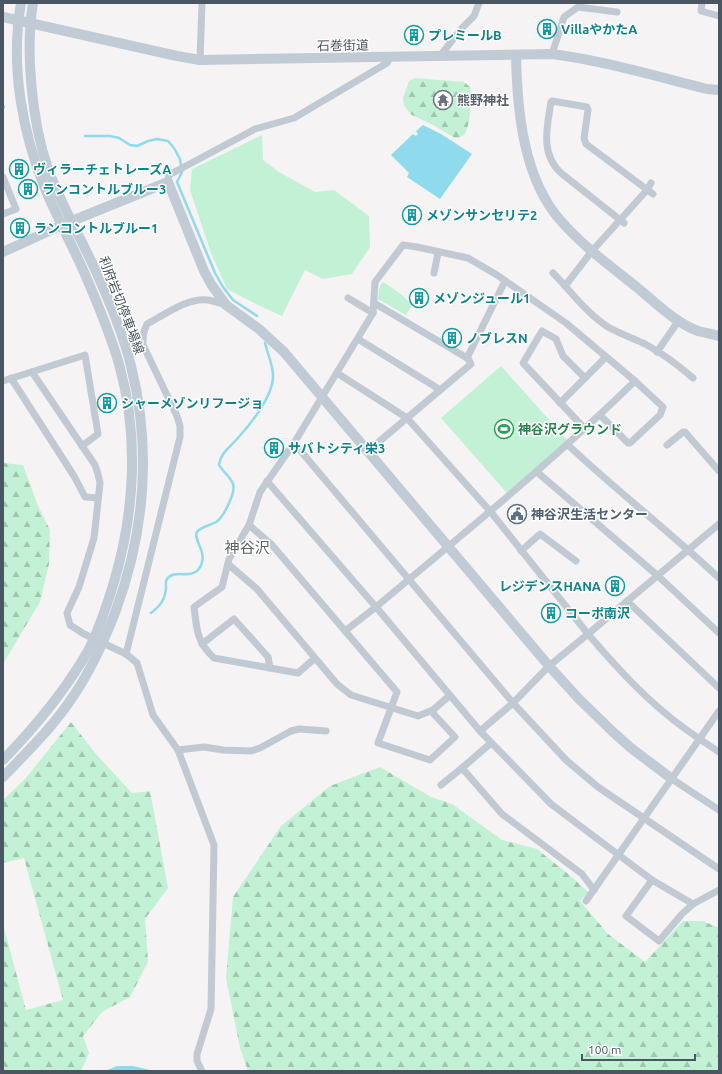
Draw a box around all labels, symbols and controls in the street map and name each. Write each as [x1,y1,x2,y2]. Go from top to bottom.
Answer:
building icon: VillaやかたA [536,18,558,40]
place label: VillaやかたA [561,22,638,36]
building icon: プレミールB [403,24,425,46]
place label: プレミールB [428,28,502,42]
street label: 石巻街道 [317,38,369,52]
temple icon: 熊野神社 [432,89,454,111]
place label: 熊野神社 [457,93,509,107]
building icon: ヴィラーチェトレーズA [8,158,30,180]
place label: ヴィラーチェトレーズA [33,162,172,176]
building icon: ランコントルブルー3 [17,178,39,200]
place label: ランコントルブルー3 [42,182,166,196]
building icon: メゾンサンセリテ2 [401,204,423,226]
place label: メゾンサンセリテ2 [426,208,537,222]
building icon: ランコントルブルー1 [9,217,31,239]
place label: ランコントルブルー1 [34,221,158,235]
street label: 利府岩切停車場線 [97,254,147,356]
building icon: メゾンジュール1 [408,287,430,309]
place label: メゾンジュール1 [433,291,530,305]
building icon: ノブレスN [441,327,463,349]
place label: ノブレスN [466,331,528,345]
building icon: シャーメゾンリフージョ [96,392,118,414]
place label: シャーメゾンリフージョ [121,396,263,410]
sports icon: 神谷沢グラウンド [493,418,515,440]
place label: 神谷沢グラウンド [518,422,622,436]
building icon: サバトシティ栄3 [263,437,285,459]
place label: サバトシティ栄3 [288,441,385,455]
public building icon: 神谷沢生活センター [506,503,528,525]
place label: 神谷沢生活センター [531,507,648,521]
district label: 神谷沢 [224,539,270,556]
building icon: レジデンスHANA [604,575,626,597]
place label: レジデンスHANA [499,579,602,593]
building icon: コーポ南沢 [540,602,562,624]
place label: コーポ南沢 [565,606,630,620]
scale bar [582,1036,695,1062]
text: 100 m [588,1043,621,1056]

